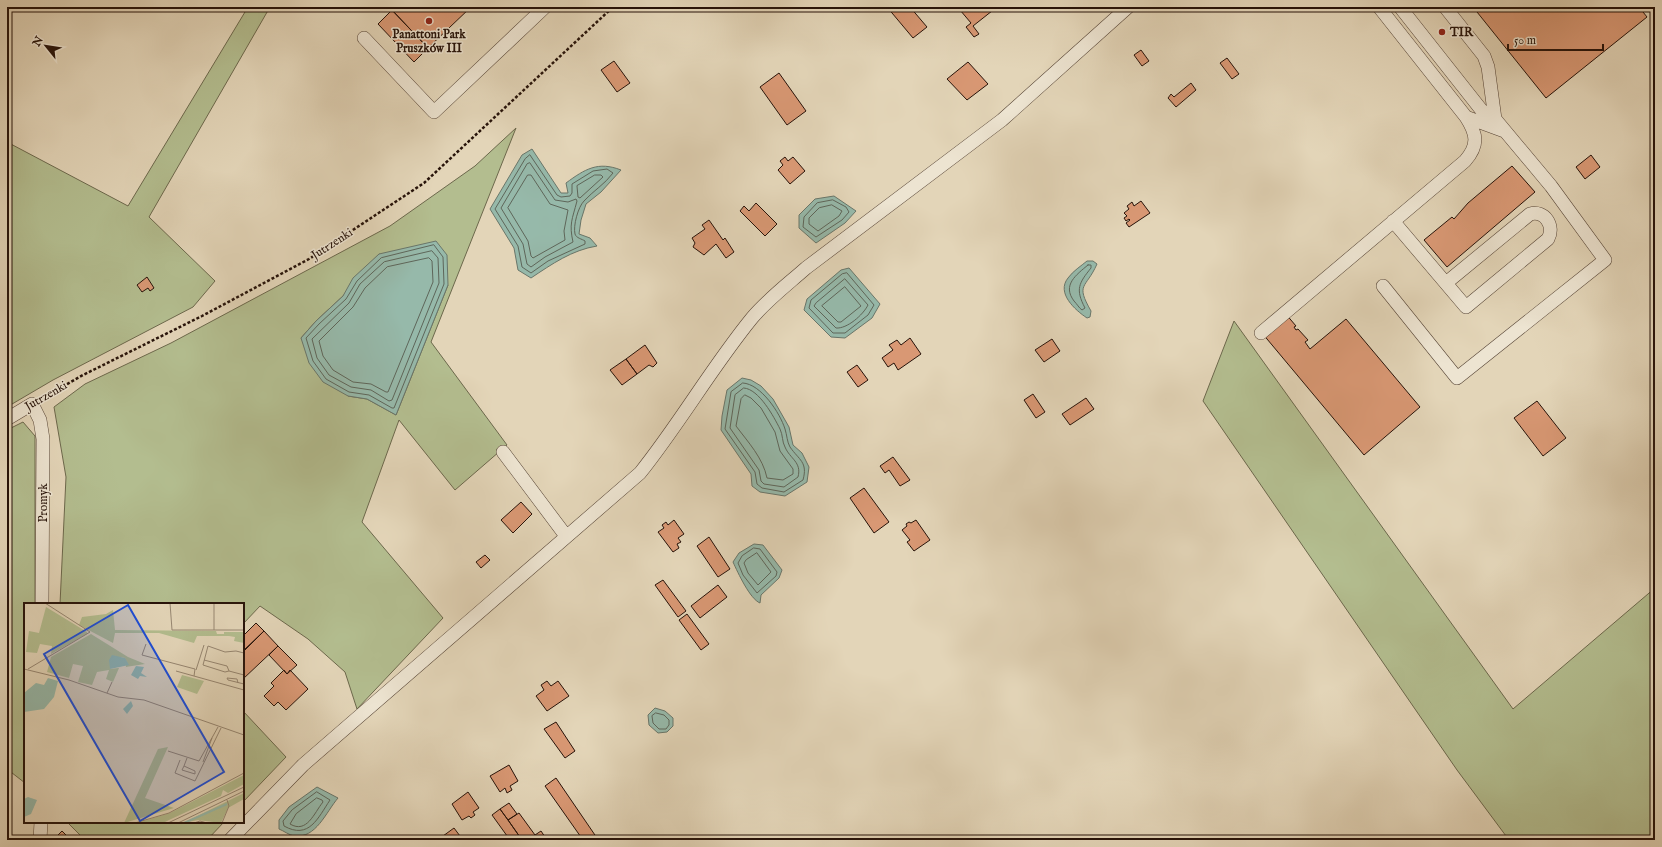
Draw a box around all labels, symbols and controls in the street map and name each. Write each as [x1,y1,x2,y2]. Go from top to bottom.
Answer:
marker: Panattoni Park Pruszków III [424,16,434,26]
place label: TIR [1449,25,1474,40]
north arrow [26,26,66,66]
scale bar [1508,26,1603,52]
place label: Panattoni Park Pruszków III [392,27,466,56]
marker: TIR [1437,27,1447,37]
text: N [29,33,47,50]
text: 50 m [1514,33,1536,48]
street label: Jutrzenki [307,225,356,265]
street label: Jutrzenki [20,378,70,416]
street label: Promyk [36,483,51,523]
inset map [24,603,244,823]

